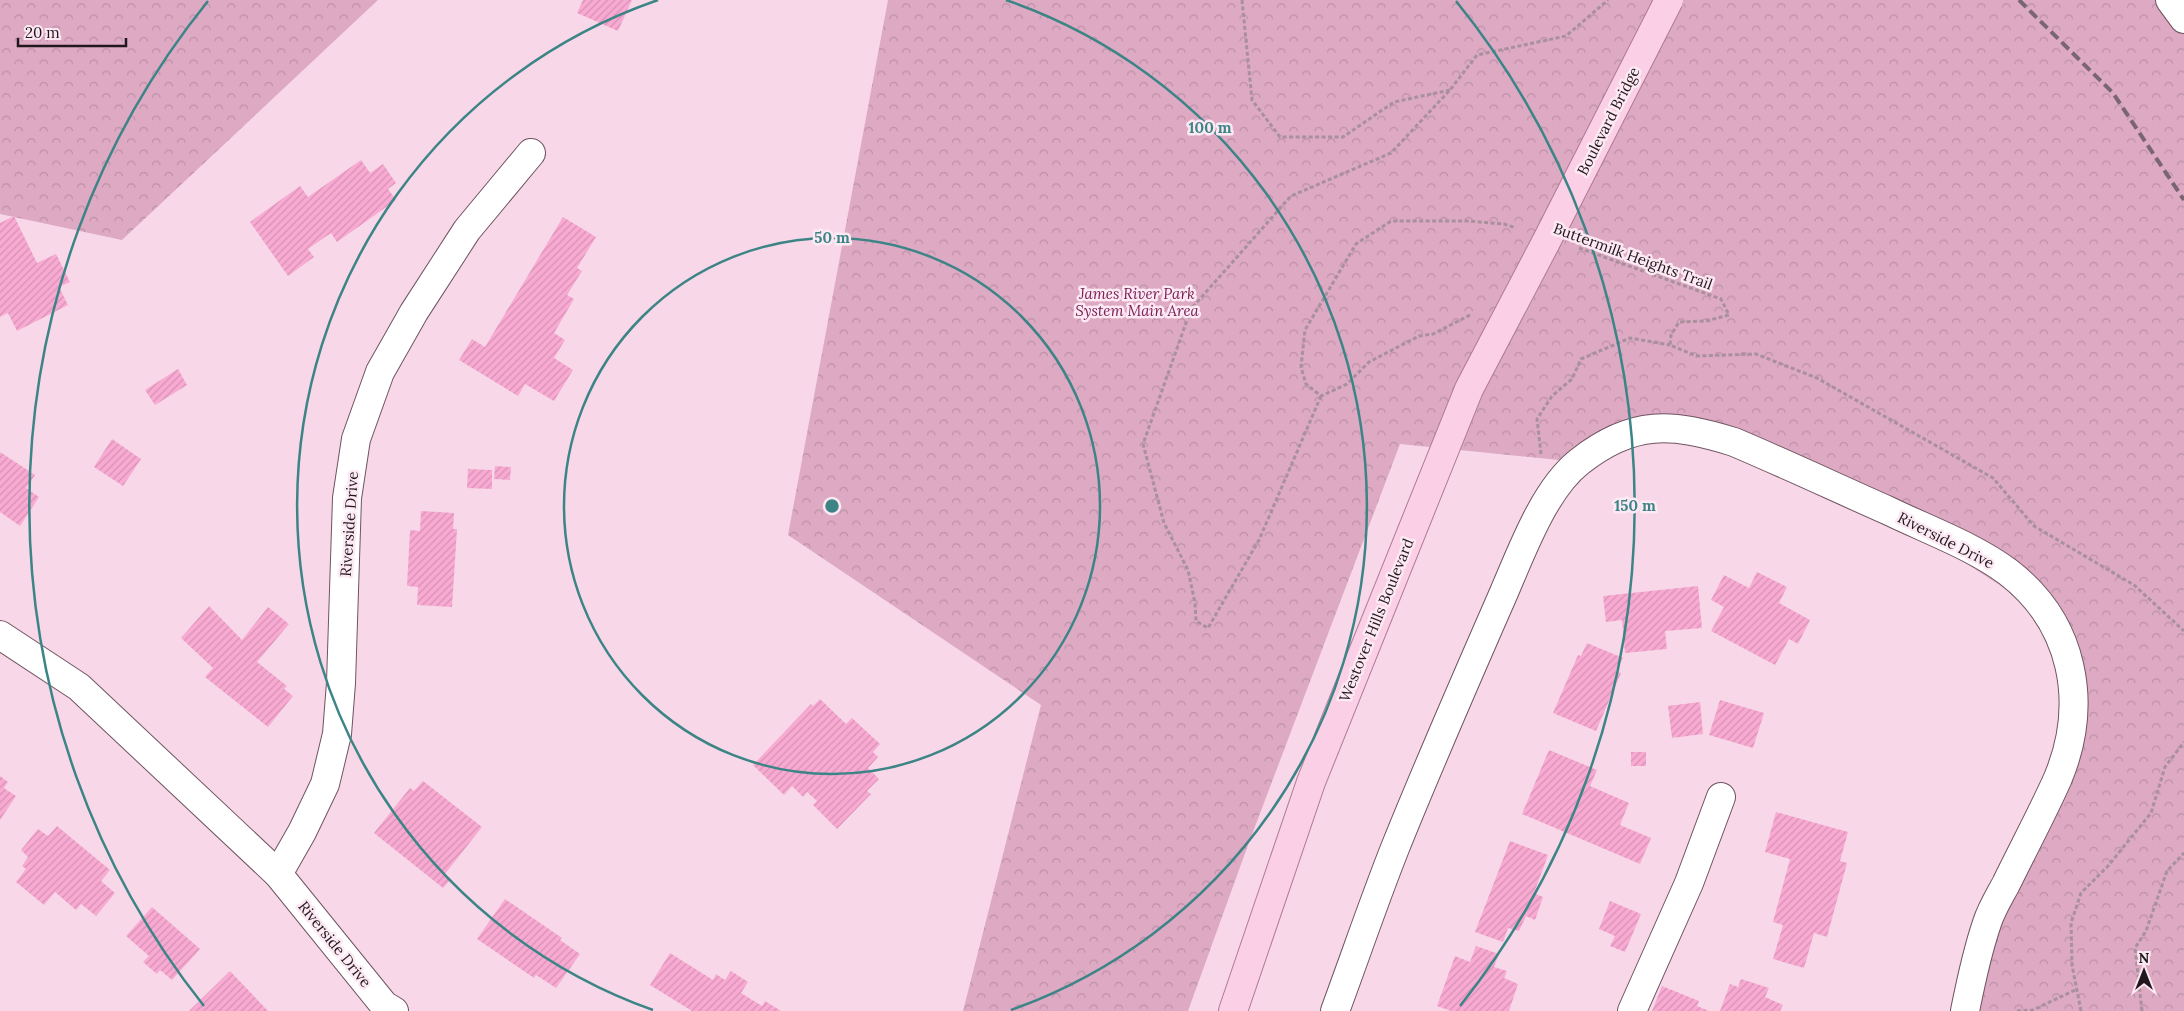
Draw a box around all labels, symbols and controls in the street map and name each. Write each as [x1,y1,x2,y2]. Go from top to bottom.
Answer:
scale bar [18,15,125,47]
text: 20 m [25,23,60,42]
street label: Boulevard Bridge [1573,64,1643,178]
text: 100 m [1189,118,1232,137]
street label: Buttermilk Heights Trail [1551,218,1715,294]
text: 50 m [814,228,850,247]
park label: James River Park System Main Area [1075,284,1200,320]
street label: Riverside Drive [336,471,362,577]
text: 150 m [1614,496,1656,515]
centre of rings [823,497,841,515]
street label: Riverside Drive [1895,508,1997,572]
street label: Westover Hills Boulevard [1334,535,1418,704]
street label: Riverside Drive [294,897,376,991]
north arrow [2119,946,2169,996]
text: N [2139,949,2150,967]

